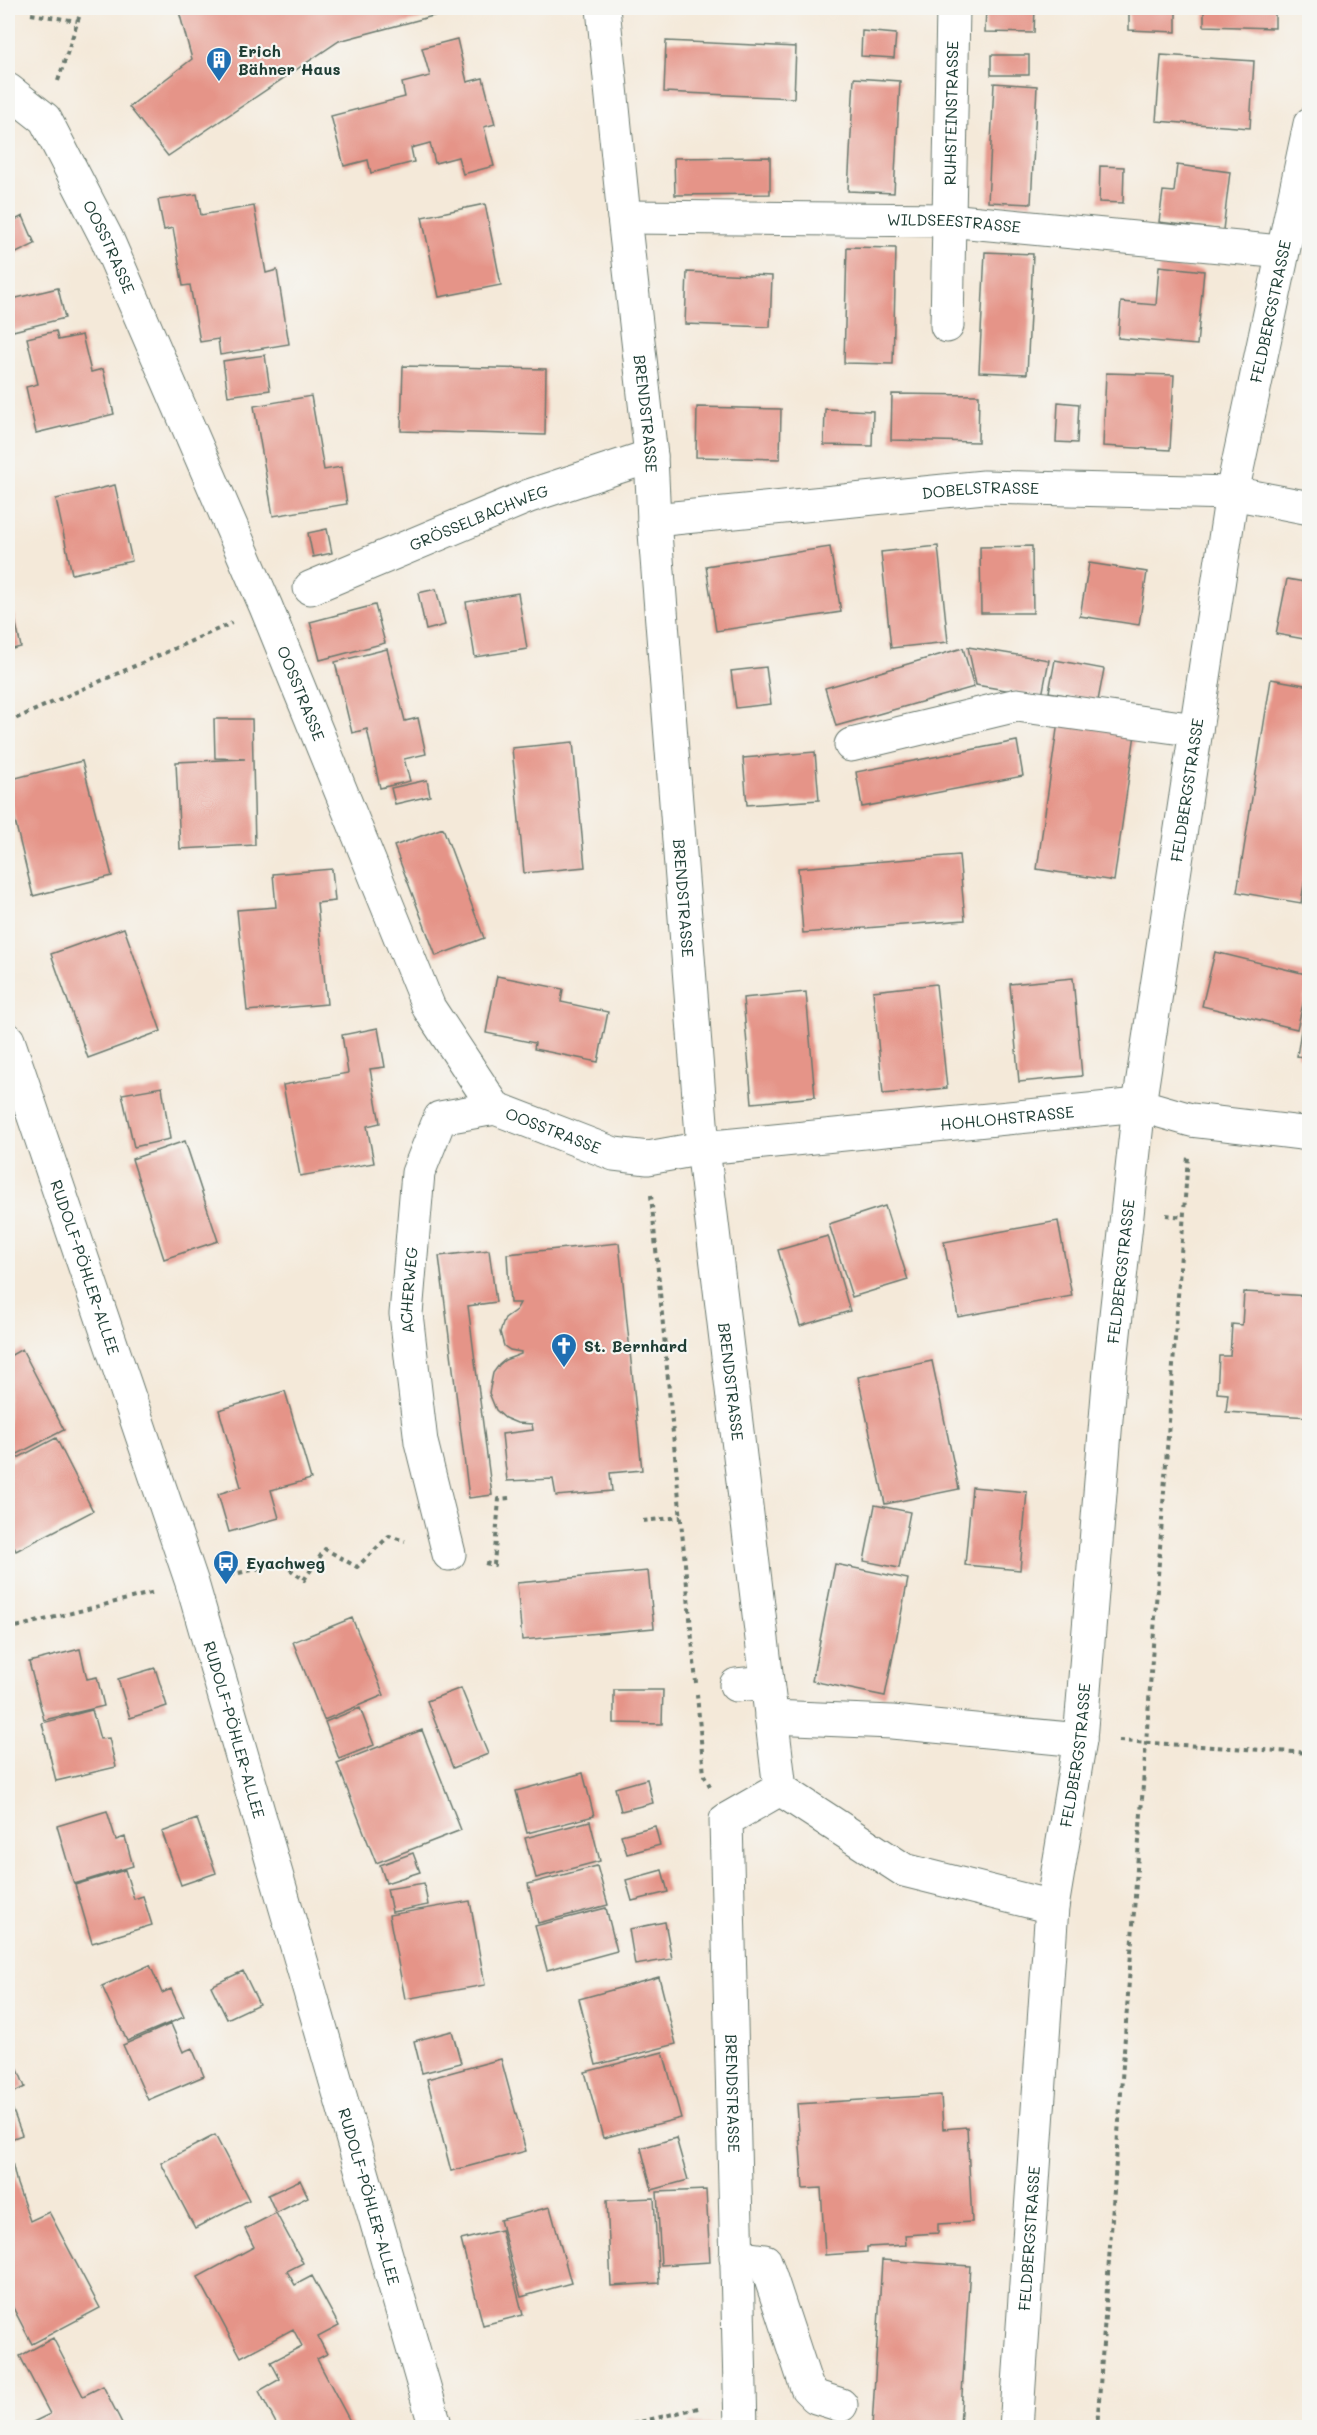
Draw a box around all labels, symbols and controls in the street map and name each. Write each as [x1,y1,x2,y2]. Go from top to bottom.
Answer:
place label: Erich Bähner Haus [238,40,341,79]
street label: RUHSTEINSTRASSE [939,40,962,186]
building icon: Erich Bähner Haus [204,45,234,83]
street label: OOSSTRASSE [79,196,140,297]
street label: WILDSEESTRASSE [887,208,1022,237]
street label: FELDBERGSTRASSE [1245,238,1295,385]
street label: BRENDSTRASSE [630,354,663,473]
street label: DOBELSTRASSE [921,476,1039,503]
street label: GRÖSSELBACHWEG [406,479,551,555]
street label: OOSSTRASSE [273,642,330,744]
street label: FELDBERGSTRASSE [1165,717,1208,863]
street label: BRENDSTRASSE [669,838,699,958]
street label: HOHLOHSTRASSE [939,1100,1075,1135]
street label: OOSSTRASSE [503,1102,604,1158]
street label: RUDOLF-PÖHLER-ALLEE [46,1177,125,1357]
street label: FELDBERGSTRASSE [1102,1198,1139,1345]
street label: ACHERWEG [395,1246,422,1335]
street label: BRENDSTRASSE [714,1322,749,1442]
church icon: St. Bernhard [549,1331,579,1369]
place label: St. Bernhard [584,1335,687,1356]
bus stop icon: Eyachweg [211,1548,241,1586]
place label: Eyachweg [246,1552,325,1573]
street label: RUDOLF-PÖHLER-ALLEE [199,1638,270,1821]
street label: FELDBERGSTRASSE [1055,1682,1095,1829]
street label: BRENDSTRASSE [721,2034,745,2153]
street label: RUDOLF-PÖHLER-ALLEE [334,2105,405,2288]
street label: FELDBERGSTRASSE [1013,2165,1044,2312]

